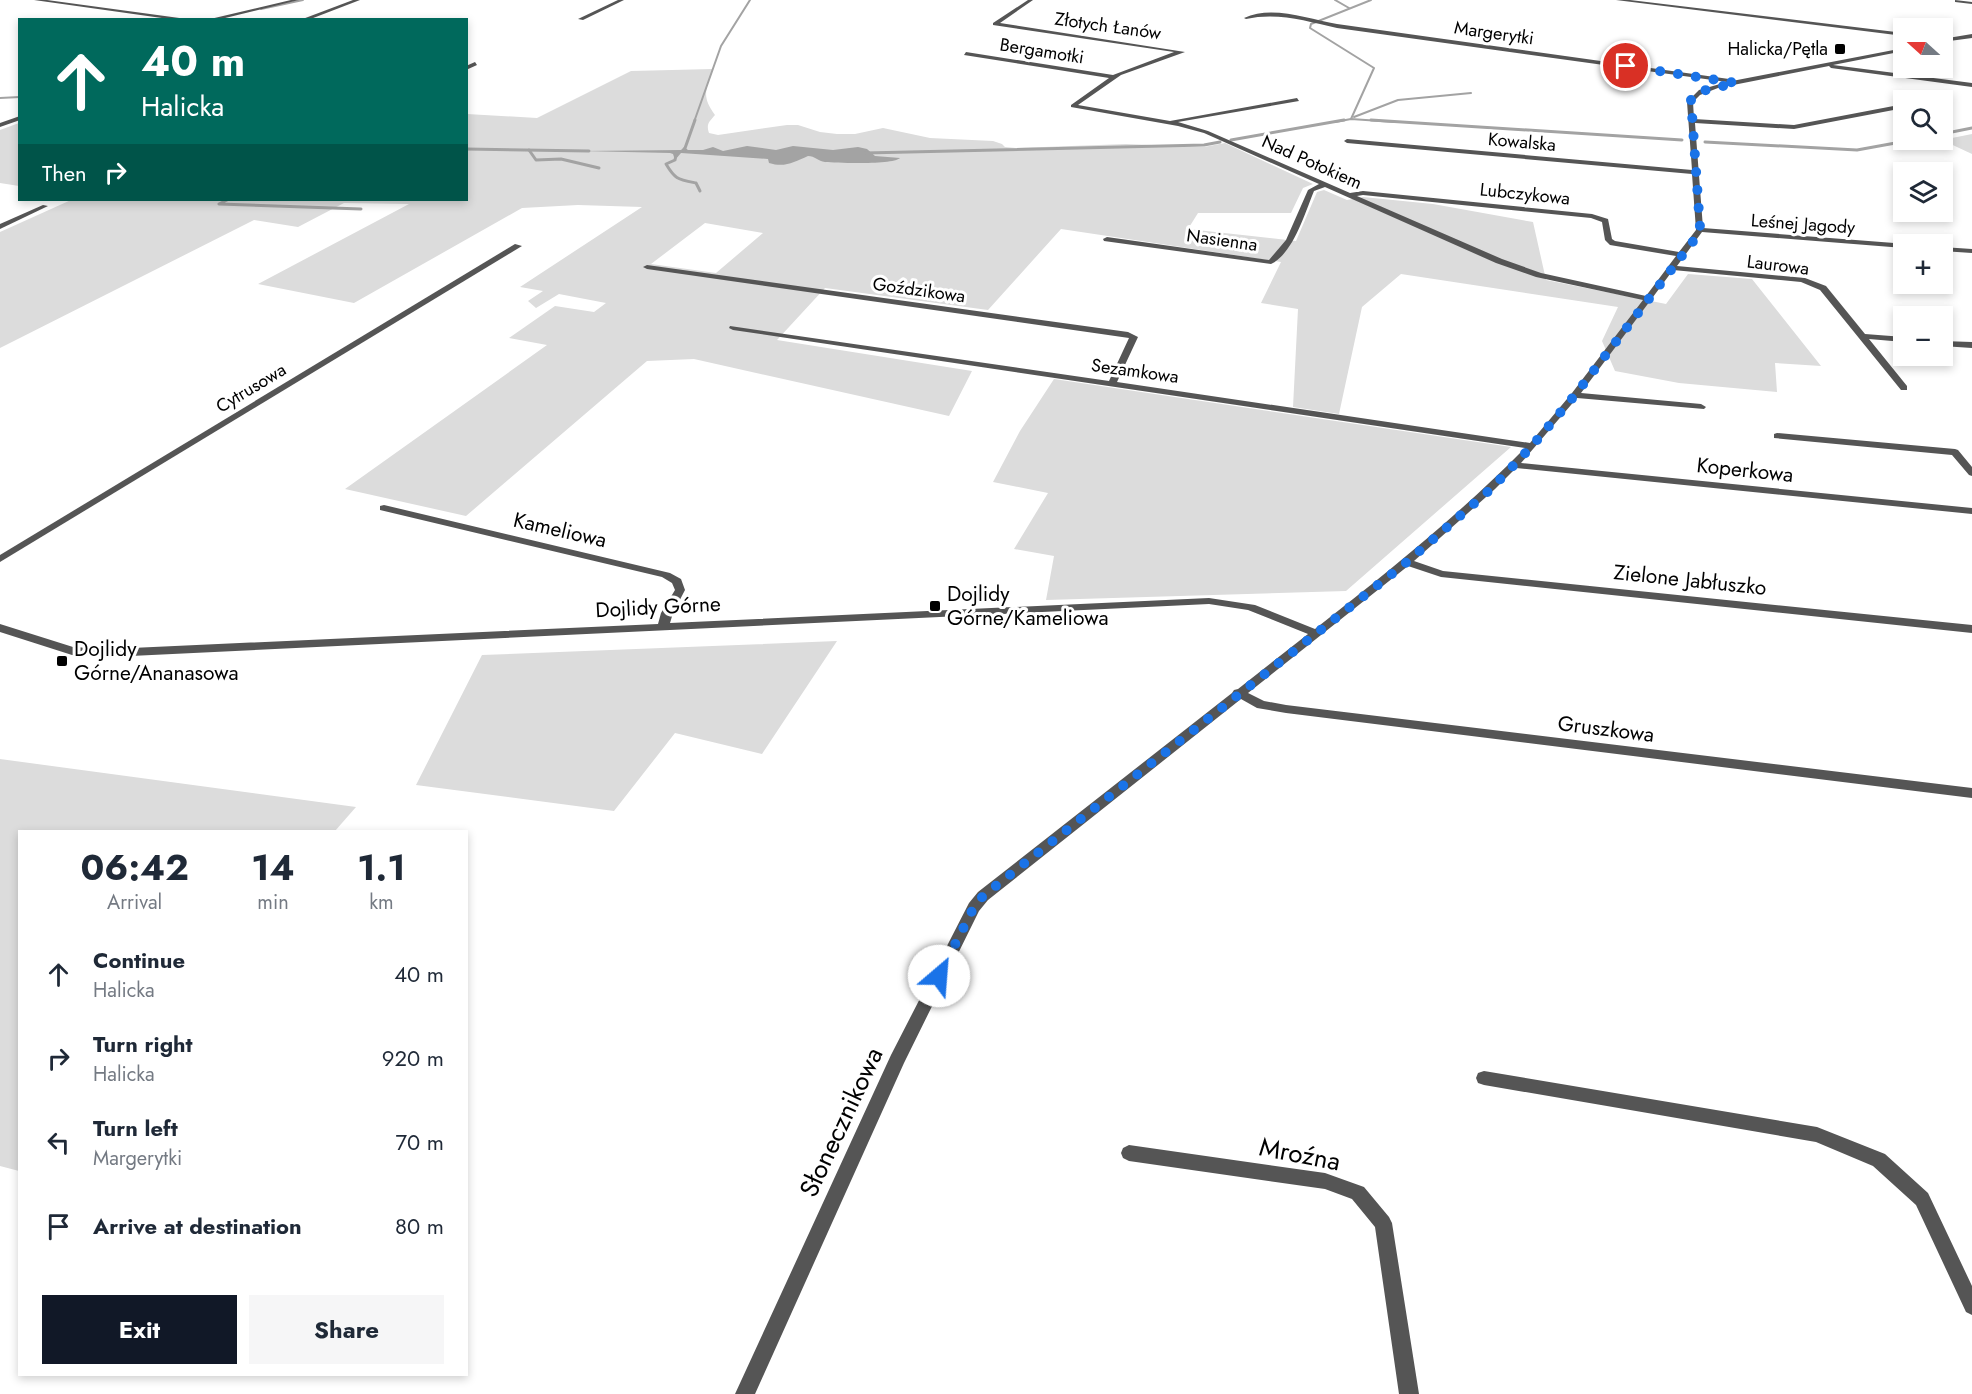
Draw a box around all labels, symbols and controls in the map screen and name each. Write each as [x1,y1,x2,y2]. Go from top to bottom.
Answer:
street label: Złotych Łanów [1053,6,1164,46]
street label: Margerytki [1452,15,1536,51]
north arrow [1893,18,1953,78]
map controls [1893,18,1953,366]
text: 40 m [141,31,245,92]
street label: Bergamotki [998,32,1086,70]
place label: Halicka/Pętla [1727,36,1828,62]
pin [1600,40,1651,91]
icon: ahead [42,42,120,120]
marker: Halicka/Pętla [1833,42,1847,56]
icon: arrive [1609,49,1642,82]
text: Halicka [141,87,224,126]
button: search [1893,90,1953,150]
street label: Kowalska [1487,126,1557,158]
street label: Nad Potokiem [1258,128,1366,196]
icon: right [99,156,132,189]
text: Then [42,157,87,189]
button: layers [1893,162,1953,222]
street label: Lubczykowa [1479,176,1571,212]
street label: Leśnej Jagody [1750,207,1856,241]
street label: Nasienna [1185,222,1259,258]
button: + [1893,234,1953,294]
street label: Laurowa [1745,248,1811,282]
street label: Goździkowa [871,271,967,309]
button: − [1893,306,1953,366]
street label: Sezamkowa [1090,352,1180,390]
street label: Cytrusowa [211,357,291,419]
street label: Koperkowa [1695,450,1795,490]
street label: Kameliowa [510,505,610,555]
street label: Zielone Jabłuszko [1612,557,1768,603]
place label: Dojlidy Górne/Kameliowa [947,579,1109,633]
street label: Dojlidy Górne [595,589,722,625]
marker: Dojlidy Górne/Kameliowa [928,599,942,613]
place label: Dojlidy Górne/Ananasowa [74,634,239,688]
marker: Dojlidy Górne/Ananasowa [55,654,69,668]
street label: Gruszkowa [1556,708,1656,750]
text: 06:42 [81,841,189,893]
text: 14 [251,841,295,893]
text: 1.1 [357,841,405,893]
text: Arrival [107,888,162,917]
text: min [257,888,289,917]
text: km [369,888,394,917]
text: Continue [93,944,185,976]
position arrow [907,944,971,1008]
icon: ahead [42,958,75,991]
text: 40 m [394,958,444,990]
text: Halicka [93,976,155,1005]
text: Turn right [93,1028,193,1060]
street label: Słonecznikowa [790,1041,892,1203]
icon: right [42,1042,75,1075]
text: 920 m [382,1042,444,1074]
text: Halicka [93,1060,155,1089]
text: Turn left [93,1112,178,1144]
icon: left [42,1126,75,1159]
text: 70 m [395,1126,444,1158]
street label: Mroźna [1256,1128,1344,1180]
text: Margerytki [93,1144,182,1173]
icon: arrive [42,1210,75,1243]
text: Arrive at destination [93,1210,302,1242]
text: 80 m [395,1210,444,1242]
button: Exit [42,1295,237,1364]
button: Share [249,1295,444,1364]

